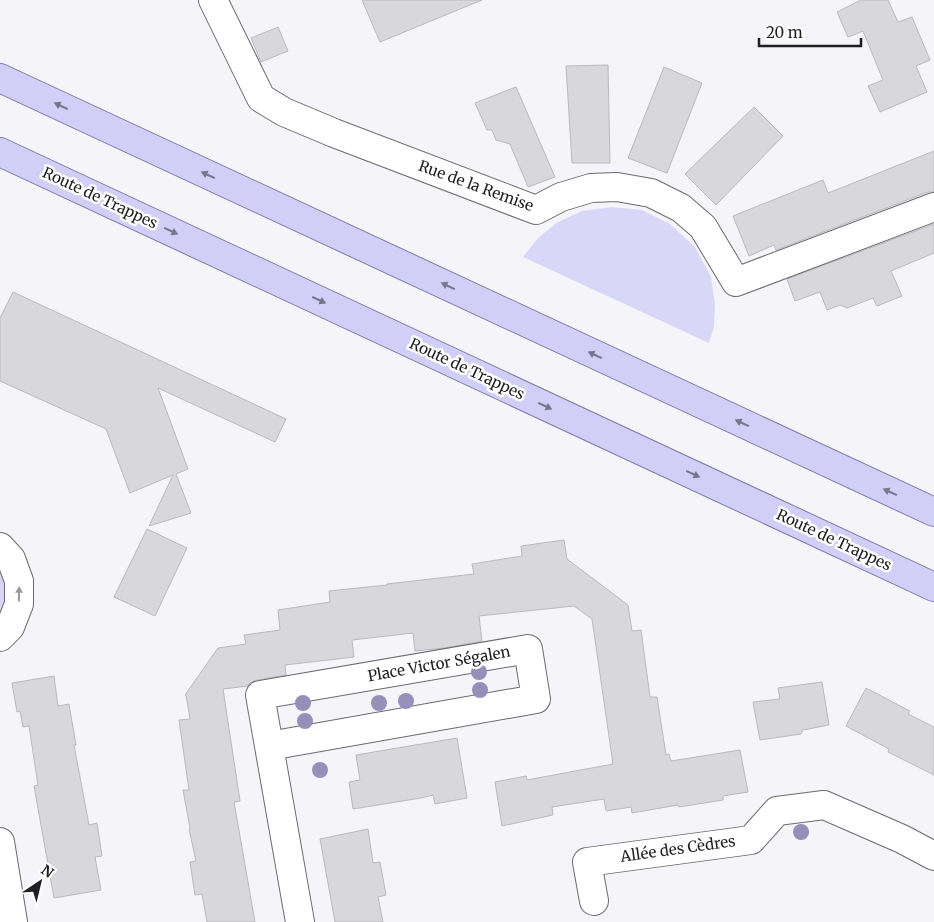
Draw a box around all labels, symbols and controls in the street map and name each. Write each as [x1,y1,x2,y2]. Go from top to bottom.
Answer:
scale bar [759,15,862,47]
text: 20 m [766,23,803,42]
one-way arrow [54,102,68,110]
street label: Rue de la Remise [416,156,536,215]
street label: Route de Trappes [40,163,161,233]
one-way arrow [201,170,215,178]
one-way arrow [164,228,178,236]
one-way arrow [441,282,455,290]
one-way arrow [312,296,326,304]
street label: Route de Trappes [407,334,528,404]
one-way arrow [588,350,602,358]
one-way arrow [538,402,552,410]
one-way arrow [735,419,749,427]
one-way arrow [686,470,700,478]
one-way arrow [883,487,897,495]
street label: Route de Trappes [774,505,895,575]
one-way arrow [15,586,23,602]
street label: Place Victor Ségalen [366,642,512,685]
street label: Allée des Cèdres [618,831,737,866]
north arrow [15,857,65,907]
text: N [38,861,57,882]

